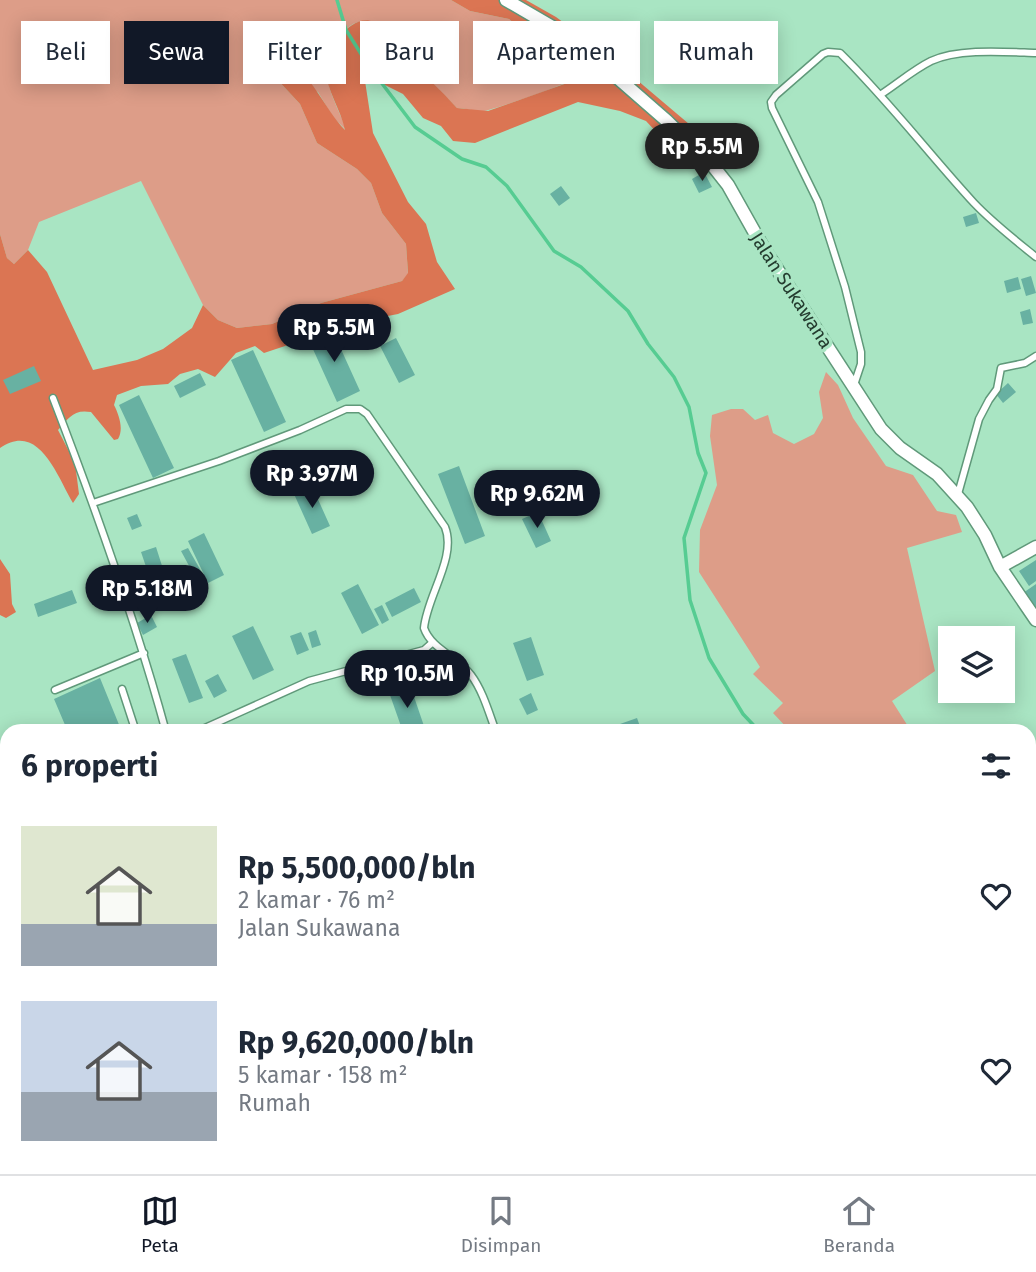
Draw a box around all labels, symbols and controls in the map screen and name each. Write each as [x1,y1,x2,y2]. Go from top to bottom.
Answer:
chip: Beli [21,21,110,84]
chip: Sewa [124,21,229,84]
chip: Filter [243,21,346,84]
chip: Baru [360,21,459,84]
chip: Apartemen [473,21,640,84]
chip: Rumah [654,21,778,84]
pin: Rp 5.5M [637,124,767,183]
text: Rp 5.5M [661,132,743,160]
street label: Jalan Sukawana [745,228,838,353]
pin: Rp 5.5M [269,304,399,364]
text: Rp 5.5M [293,313,375,341]
pin: Rp 3.97M [240,450,384,510]
text: Rp 3.97M [266,459,358,487]
pin: Rp 9.62M [465,470,609,530]
text: Rp 9.62M [490,479,584,507]
pin: Rp 5.18M [75,566,219,625]
text: Rp 5.18M [101,574,193,602]
map controls [938,626,1015,703]
button: layers [938,626,1015,703]
pin: Rp 10.5M [335,650,479,710]
text: Rp 10.5M [360,659,454,687]
icon: filters [977,747,1015,785]
text: 6 properti [21,748,158,784]
text: Rp 5,500,000/bln [238,850,475,886]
icon: home [77,854,161,938]
icon: heart [977,877,1015,915]
text: 2 kamar · 76 m² [238,886,395,914]
text: Jalan Sukawana [238,914,400,942]
text: Rp 9,620,000/bln [238,1025,474,1061]
icon: home [77,1029,161,1113]
icon: heart [977,1052,1015,1090]
text: 5 kamar · 158 m² [238,1061,407,1089]
text: Rumah [238,1089,311,1117]
tab: Peta [141,1192,179,1257]
tab: Disimpan [461,1192,541,1257]
tab: Beranda [823,1192,895,1257]

